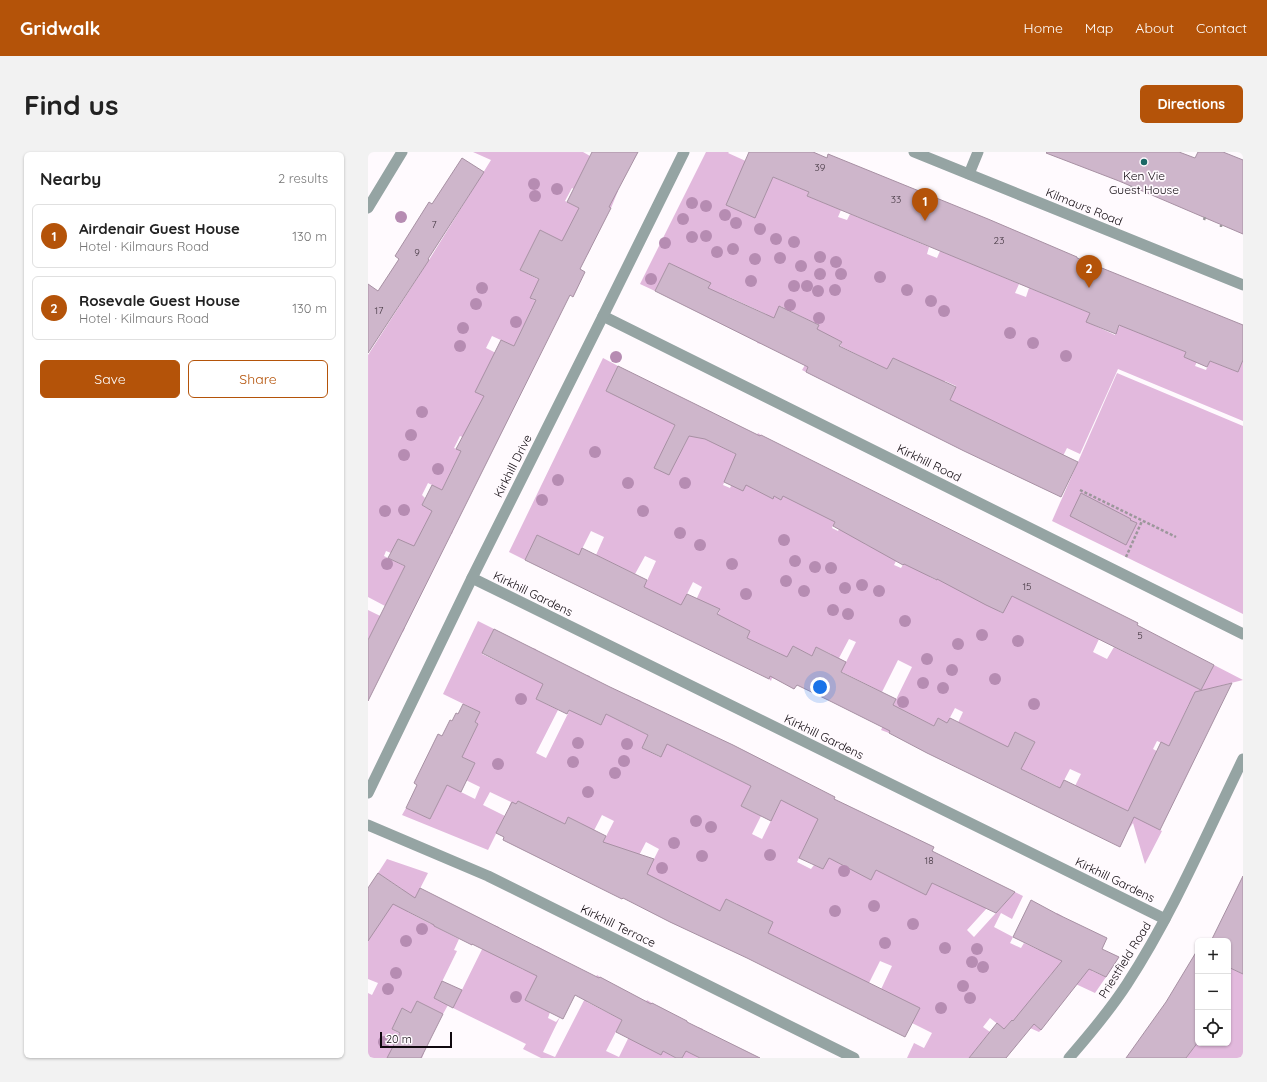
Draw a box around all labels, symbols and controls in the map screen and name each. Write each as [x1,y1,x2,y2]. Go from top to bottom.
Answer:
text: Gridwalk [20,16,100,40]
text: Home [1024,19,1063,37]
text: Map [1085,19,1113,37]
text: About [1135,19,1174,37]
text: Contact [1196,19,1247,37]
button: Directions [1140,85,1243,123]
text: Find us [24,87,118,122]
marker: Ken Vie Guest House [1139,157,1149,167]
house number: 39 [815,161,826,174]
text: Nearby [40,168,101,189]
place label: Ken Vie Guest House [1109,168,1179,197]
text: 2 results [278,170,328,186]
street label: Kilmaurs Road [1044,184,1125,229]
pin: 1 [912,188,938,221]
house number: 33 [891,193,901,206]
house number: 7 [431,218,437,231]
text: Airdenair Guest House [79,219,240,238]
text: 1 [51,228,57,244]
text: 130 m [292,228,327,244]
house number: 23 [994,234,1004,247]
text: Hotel · Kilmaurs Road [79,238,209,254]
house number: 9 [414,246,420,259]
pin: 2 [1076,255,1102,288]
text: Rosevale Guest House [79,291,240,310]
text: 2 [50,300,58,316]
text: 130 m [292,300,327,316]
house number: 17 [375,304,383,317]
text: Hotel · Kilmaurs Road [79,310,209,326]
button: Save [40,360,180,398]
button: Share [188,360,328,398]
street label: Kirkhill Drive [490,432,535,500]
street label: Kirkhill Road [895,441,964,485]
street label: Kirkhill Gardens [491,568,576,619]
house number: 15 [1022,580,1032,593]
house number: 5 [1137,629,1143,642]
your location [810,677,830,697]
street label: Kirkhill Gardens [782,711,867,762]
house number: 18 [924,854,934,867]
street label: Kirkhill Gardens [1073,854,1158,905]
street label: Kirkhill Terrace [578,901,658,950]
street label: Priestfield Road [1095,919,1154,1001]
map controls [1195,938,1231,1046]
button: + [1195,938,1231,974]
button: − [1195,974,1231,1010]
button: locate [1195,1010,1231,1046]
scale bar [380,1030,452,1049]
text: 20 m [386,1032,412,1046]

